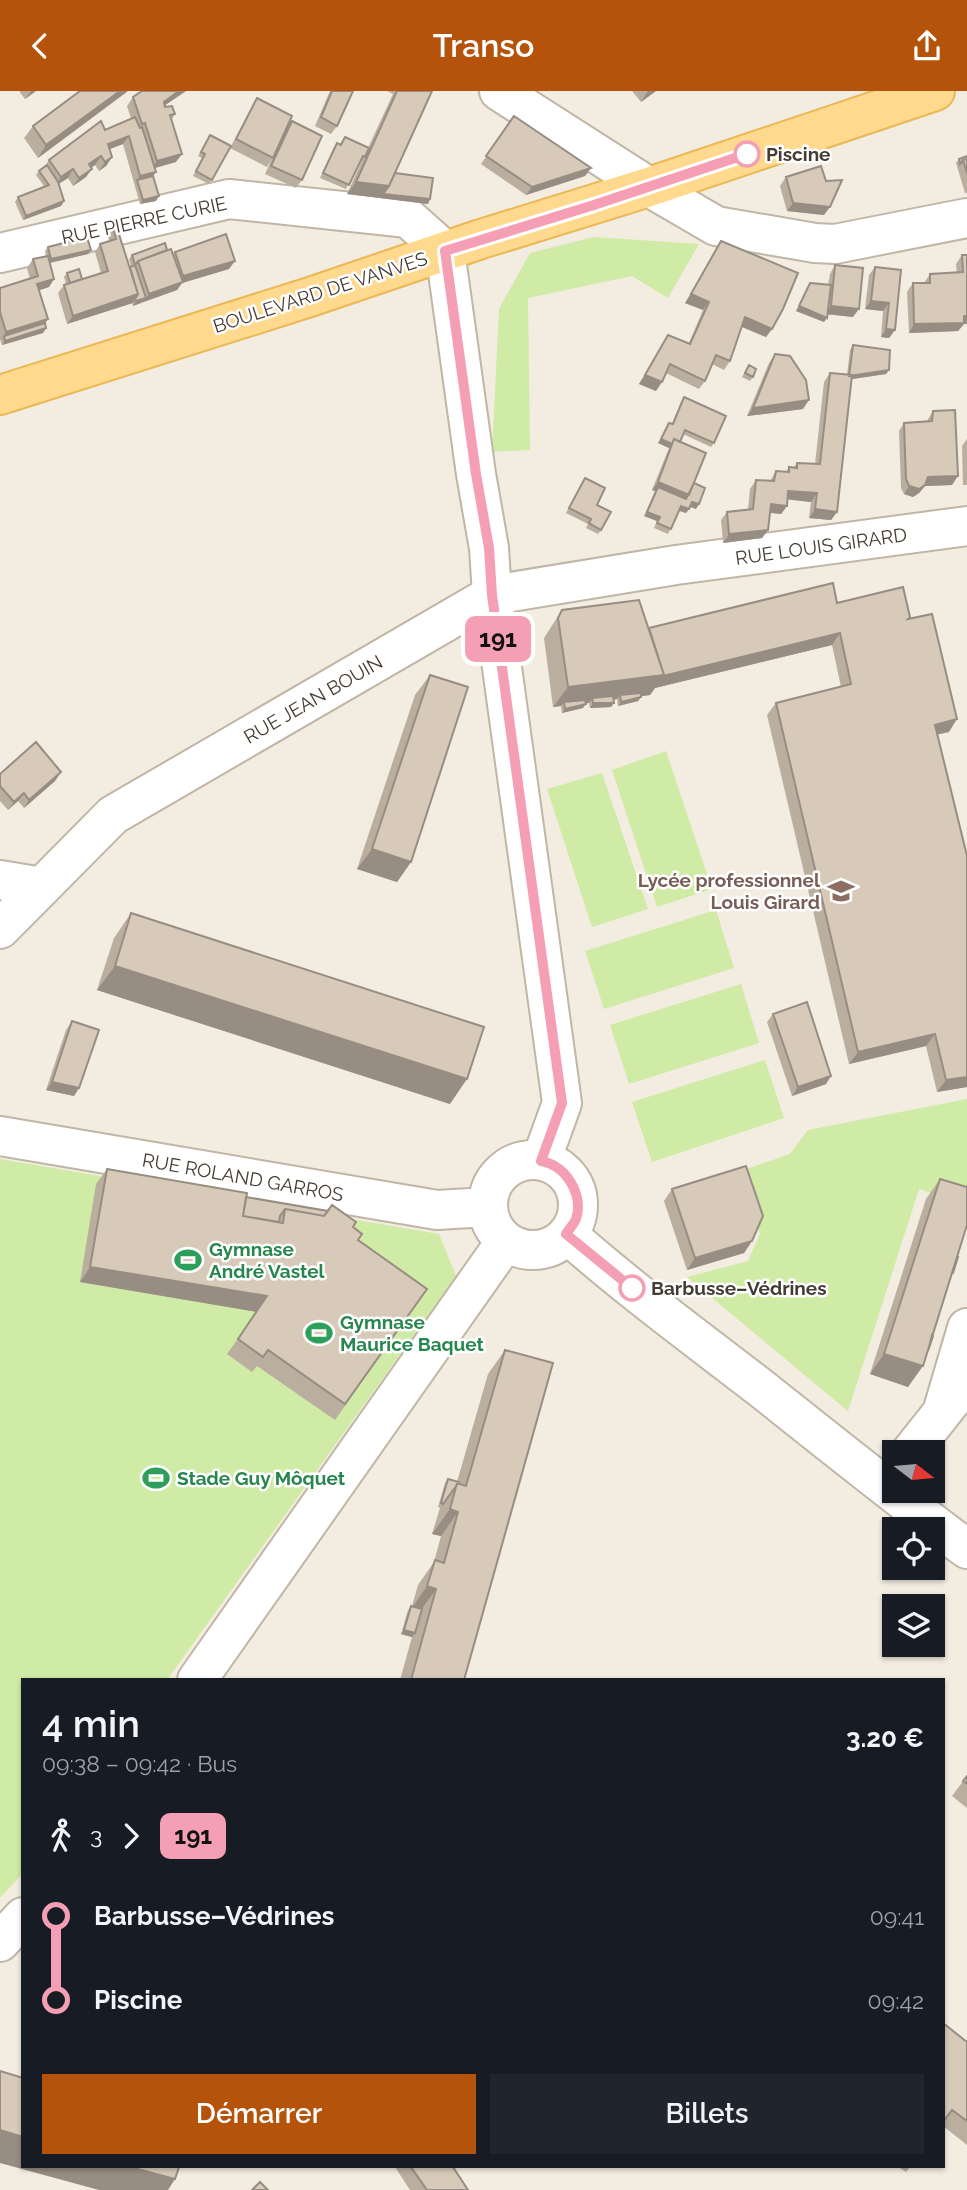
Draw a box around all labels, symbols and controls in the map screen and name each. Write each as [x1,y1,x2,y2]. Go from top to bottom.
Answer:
icon: back [21,27,59,65]
text: Transo [433,27,534,64]
icon: share [908,27,946,65]
marker: Piscine [734,141,760,167]
place label: Piscine [766,143,831,165]
street label: RUE PIERRE CURIE [59,192,229,248]
street label: BOULEVARD DE VANVES [210,247,430,337]
street label: RUE LOUIS GIRARD [734,523,908,569]
line badge: 191 [458,616,538,662]
text: 191 [479,624,517,653]
street label: RUE JEAN BOUIN [240,650,386,748]
place label: Lycée professionnel Louis Girard [638,869,821,913]
school or university icon: Lycée professionnel Louis Girard [826,876,856,906]
street label: RUE ROLAND GARROS [141,1148,345,1206]
place label: Gymnase André Vastel [209,1238,326,1282]
sports icon: Gymnase André Vastel [173,1245,203,1275]
marker: Barbusse–Védrines [619,1275,645,1301]
place label: Barbusse–Védrines [651,1277,827,1299]
place label: Gymnase Maurice Baquet [340,1311,485,1355]
sports icon: Gymnase Maurice Baquet [304,1318,334,1348]
north arrow [882,1440,945,1503]
map controls [882,1440,945,1657]
sports icon: Stade Guy Môquet [141,1463,171,1493]
place label: Stade Guy Môquet [177,1467,346,1489]
button: locate [882,1517,945,1580]
button: layers [882,1594,945,1657]
text: 4 min [42,1701,140,1746]
text: 3.20 € [846,1723,924,1753]
text: 09:38 – 09:42 · Bus [42,1750,237,1777]
icon: walk [42,1817,80,1855]
icon: forward [112,1817,150,1855]
text: 191 [174,1821,212,1850]
text: 3 [90,1822,102,1849]
text: Barbusse–Védrines [94,1901,334,1931]
text: 09:41 [870,1903,924,1930]
text: Piscine [94,1985,182,2015]
text: 09:42 [868,1987,924,2014]
button: Démarrer [42,2074,476,2154]
button: Billets [490,2074,924,2154]

